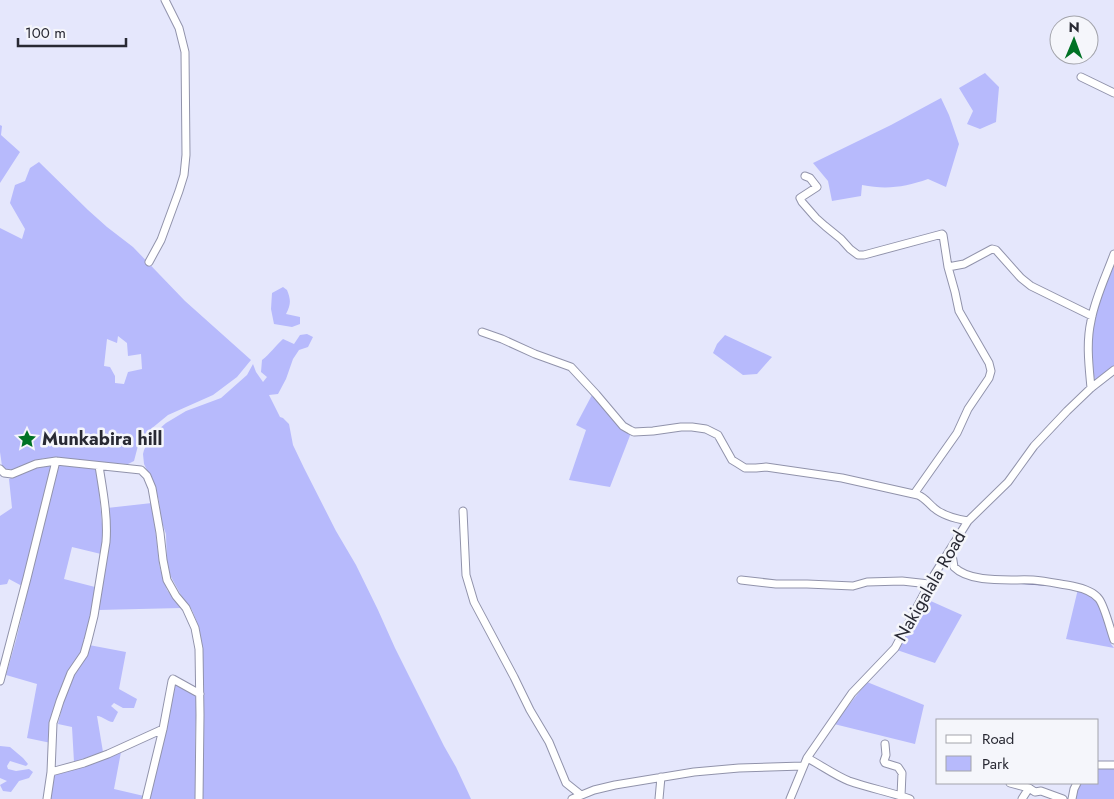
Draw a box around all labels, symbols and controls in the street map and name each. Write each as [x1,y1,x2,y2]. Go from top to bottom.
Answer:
scale bar [18,15,125,47]
north arrow [1049,15,1099,65]
text: N [1068,17,1080,37]
text: 100 m [25,22,66,44]
place label: Munkabira hill [42,426,162,452]
place icon: Munkabira hill [16,428,38,450]
street label: Nakigalala Road [888,526,972,646]
legend [936,719,1099,784]
text: Road [982,728,1014,750]
text: Park [982,753,1009,775]

